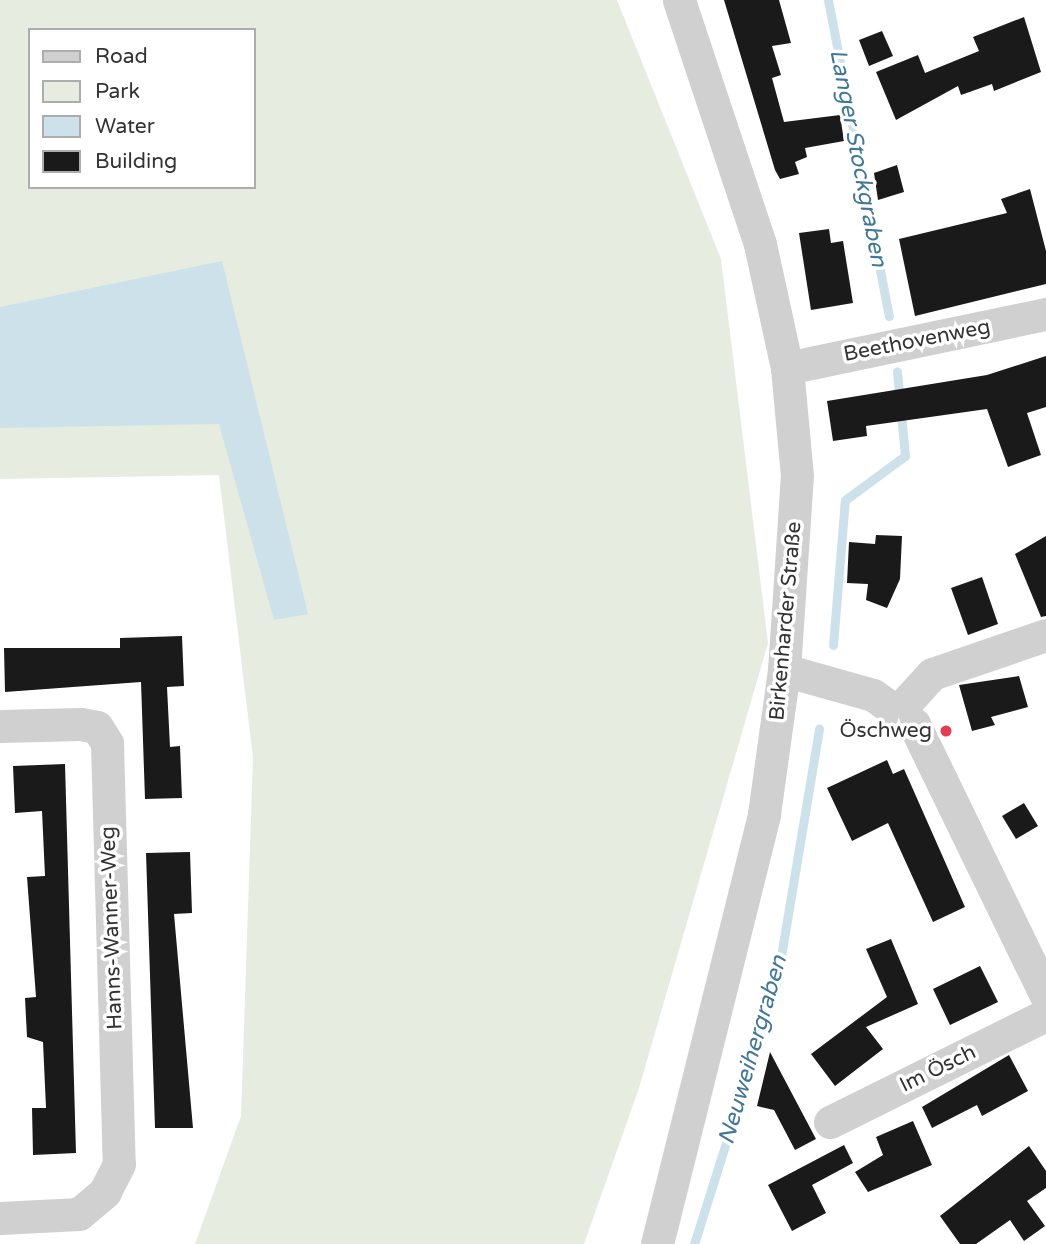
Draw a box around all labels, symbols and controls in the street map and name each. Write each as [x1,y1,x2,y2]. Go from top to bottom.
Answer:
legend [28,28,256,189]
text: Road [95,44,148,69]
water label: Langer Stockgraben [823,47,893,269]
text: Park [95,79,140,104]
text: Water [95,114,155,139]
text: Building [95,149,177,174]
street label: Beethovenweg [842,314,992,368]
street label: Birkenharder Straße [765,521,807,721]
place label: Öschweg [840,718,932,744]
marker: Öschweg [938,723,954,739]
street label: Hanns-Wanner-Weg [96,826,128,1030]
water label: Neuweihergraben [713,952,793,1148]
street label: Im Ösch [896,1040,980,1098]

